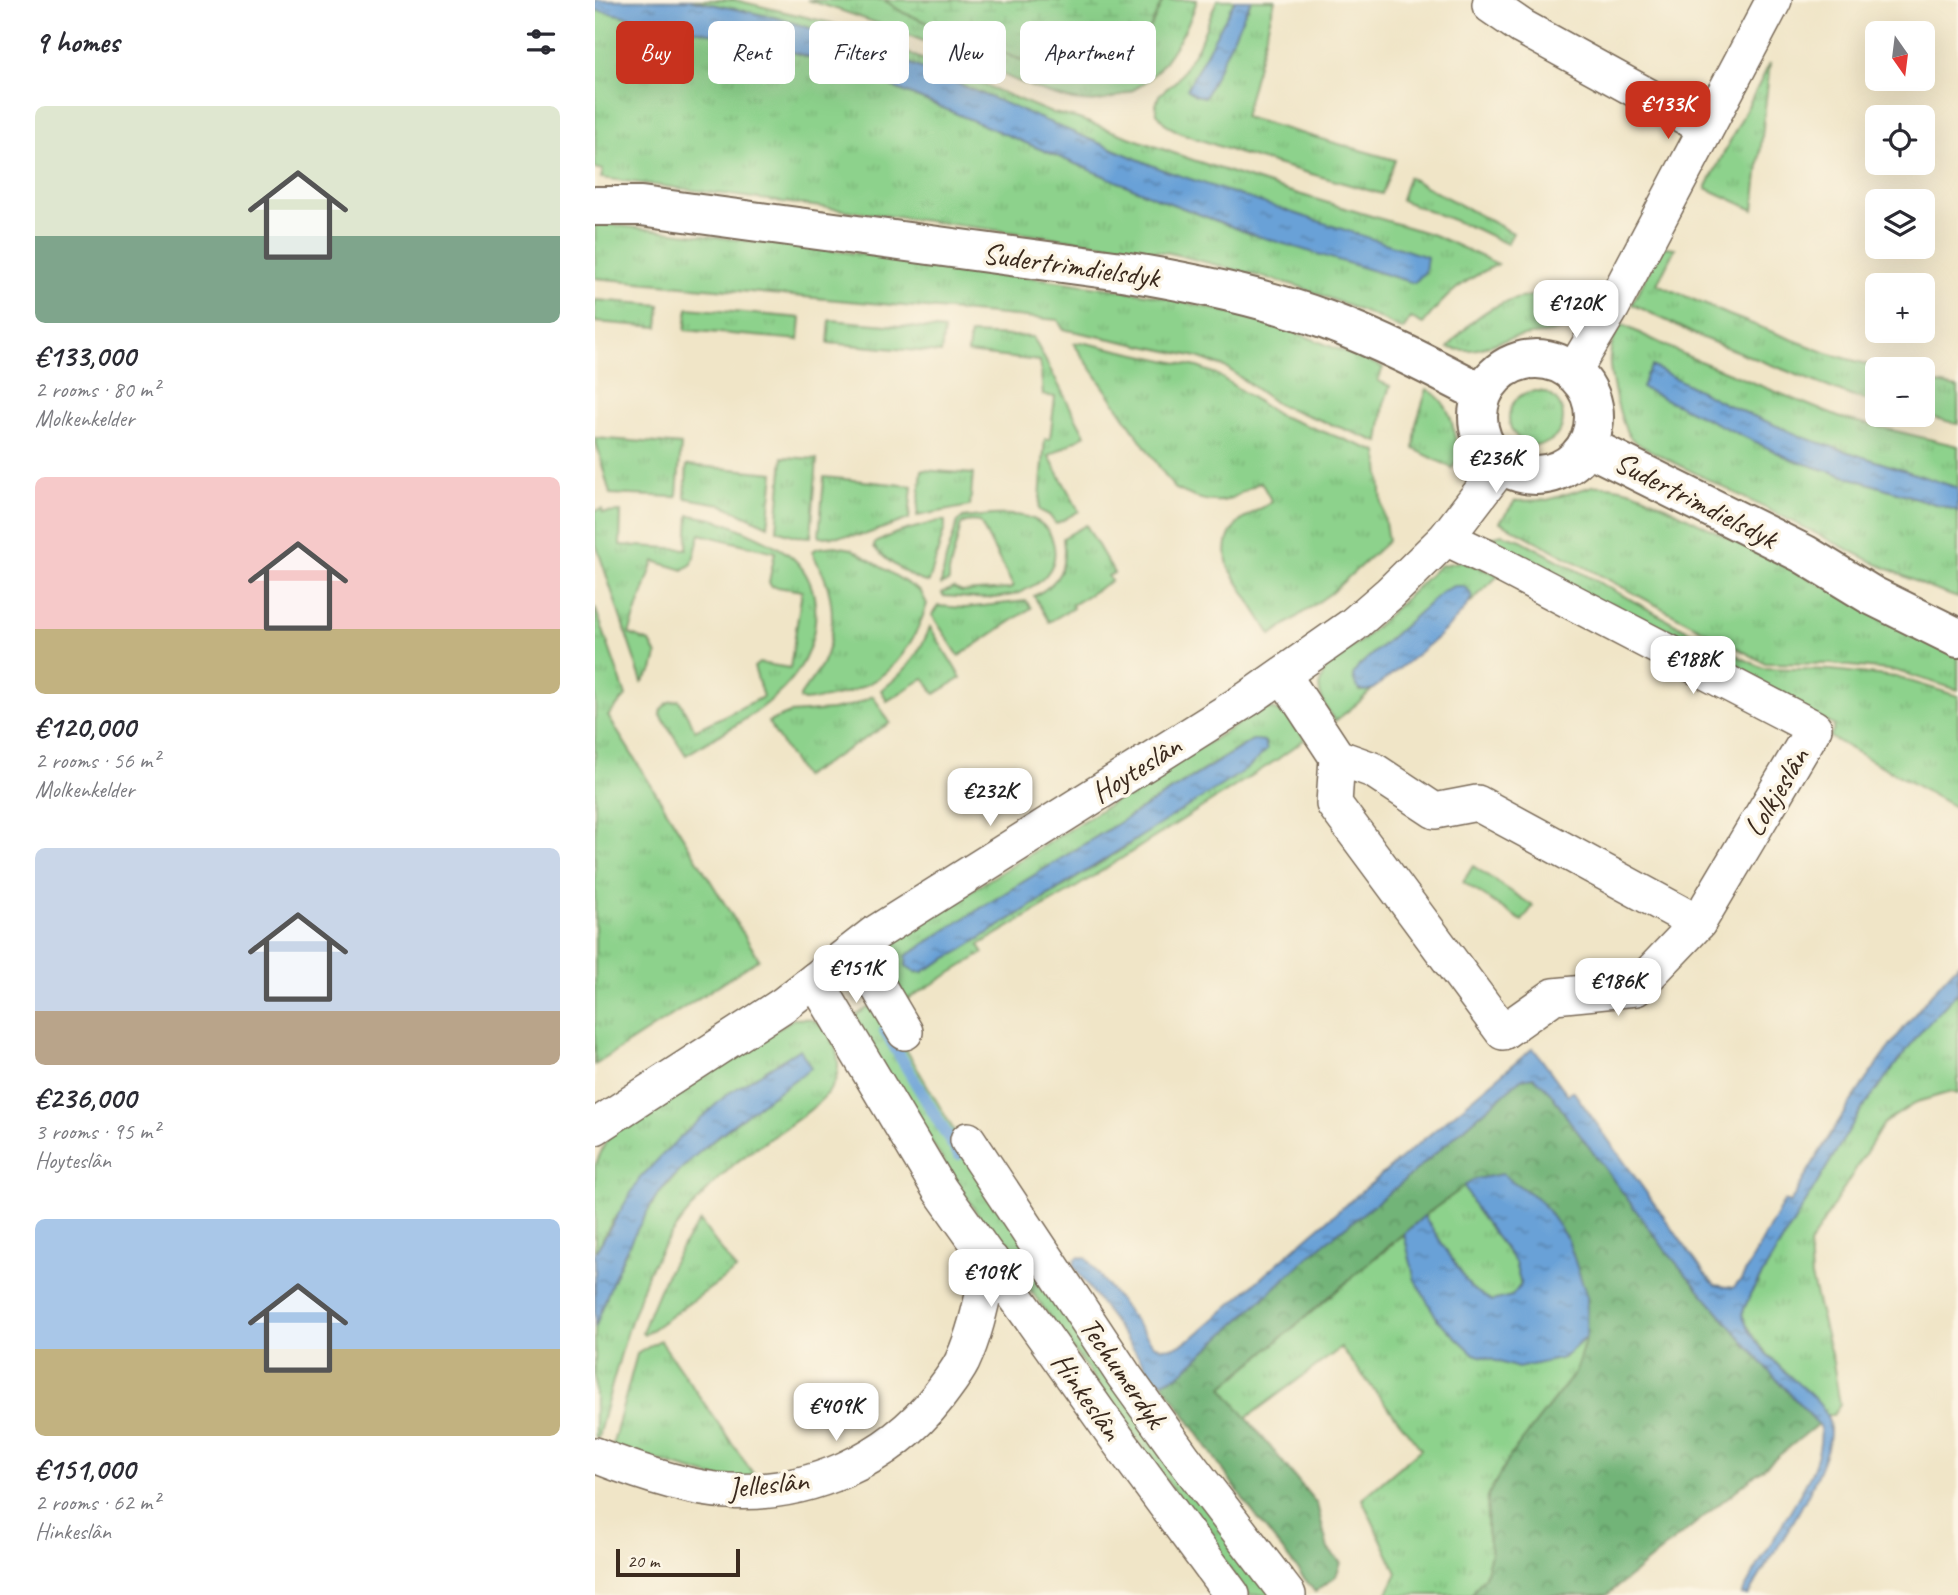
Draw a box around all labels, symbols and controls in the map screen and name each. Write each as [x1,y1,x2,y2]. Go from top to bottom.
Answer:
chip: Buy [616,21,694,84]
chip: Rent [708,21,795,84]
chip: Filters [809,21,909,84]
chip: New [923,21,1006,84]
chip: Apartment [1020,21,1156,84]
north arrow [1865,21,1935,91]
map controls [1865,21,1935,427]
text: 9 homes [35,23,119,61]
icon: filters [522,23,560,61]
pin: €133K [1619,82,1717,141]
text: €133K [1641,89,1695,118]
button: locate [1865,105,1935,175]
icon: home [235,152,361,278]
button: layers [1865,189,1935,259]
street label: Sudertrimdielsdyk [980,234,1164,296]
button: + [1865,273,1935,343]
pin: €120K [1527,280,1625,340]
text: €120K [1549,288,1603,317]
text: €133,000 [35,337,135,375]
button: − [1865,357,1935,427]
text: 2 rooms · 80 m² [35,375,159,404]
text: Molkenkelder [35,404,134,433]
pin: €236K [1447,435,1545,495]
text: €236K [1469,443,1523,472]
street label: Sudertrimdielsdyk [1608,443,1786,558]
icon: home [235,523,361,649]
pin: €188K [1644,636,1742,696]
text: €188K [1666,644,1720,673]
text: €120,000 [35,708,135,746]
street label: Hoyteslân [1084,726,1189,811]
street label: Lolkjeslân [1735,739,1818,843]
text: 2 rooms · 56 m² [35,746,159,775]
pin: €232K [941,768,1039,828]
text: Molkenkelder [35,775,134,804]
text: €232K [963,776,1017,805]
icon: home [235,894,361,1020]
pin: €151K [807,946,905,1005]
text: €151K [830,953,882,982]
pin: €186K [1569,958,1667,1018]
text: €186K [1591,966,1645,995]
text: €236,000 [35,1079,136,1117]
text: 3 rooms · 95 m² [35,1117,159,1146]
text: Hoyteslân [35,1146,111,1175]
pin: €109K [942,1250,1040,1309]
text: €109K [965,1257,1017,1286]
icon: home [235,1265,361,1391]
street label: Techumerdyk [1071,1309,1176,1436]
street label: Hinkeslân [1043,1345,1132,1449]
pin: €409K [787,1384,885,1443]
text: €409K [810,1391,862,1420]
text: €151,000 [35,1450,135,1488]
street label: Jelleslân [724,1461,812,1507]
text: 2 rooms · 62 m² [35,1488,159,1517]
text: Hinkeslân [35,1517,111,1546]
scale bar [616,1546,740,1578]
text: 20 m [627,1549,659,1573]

